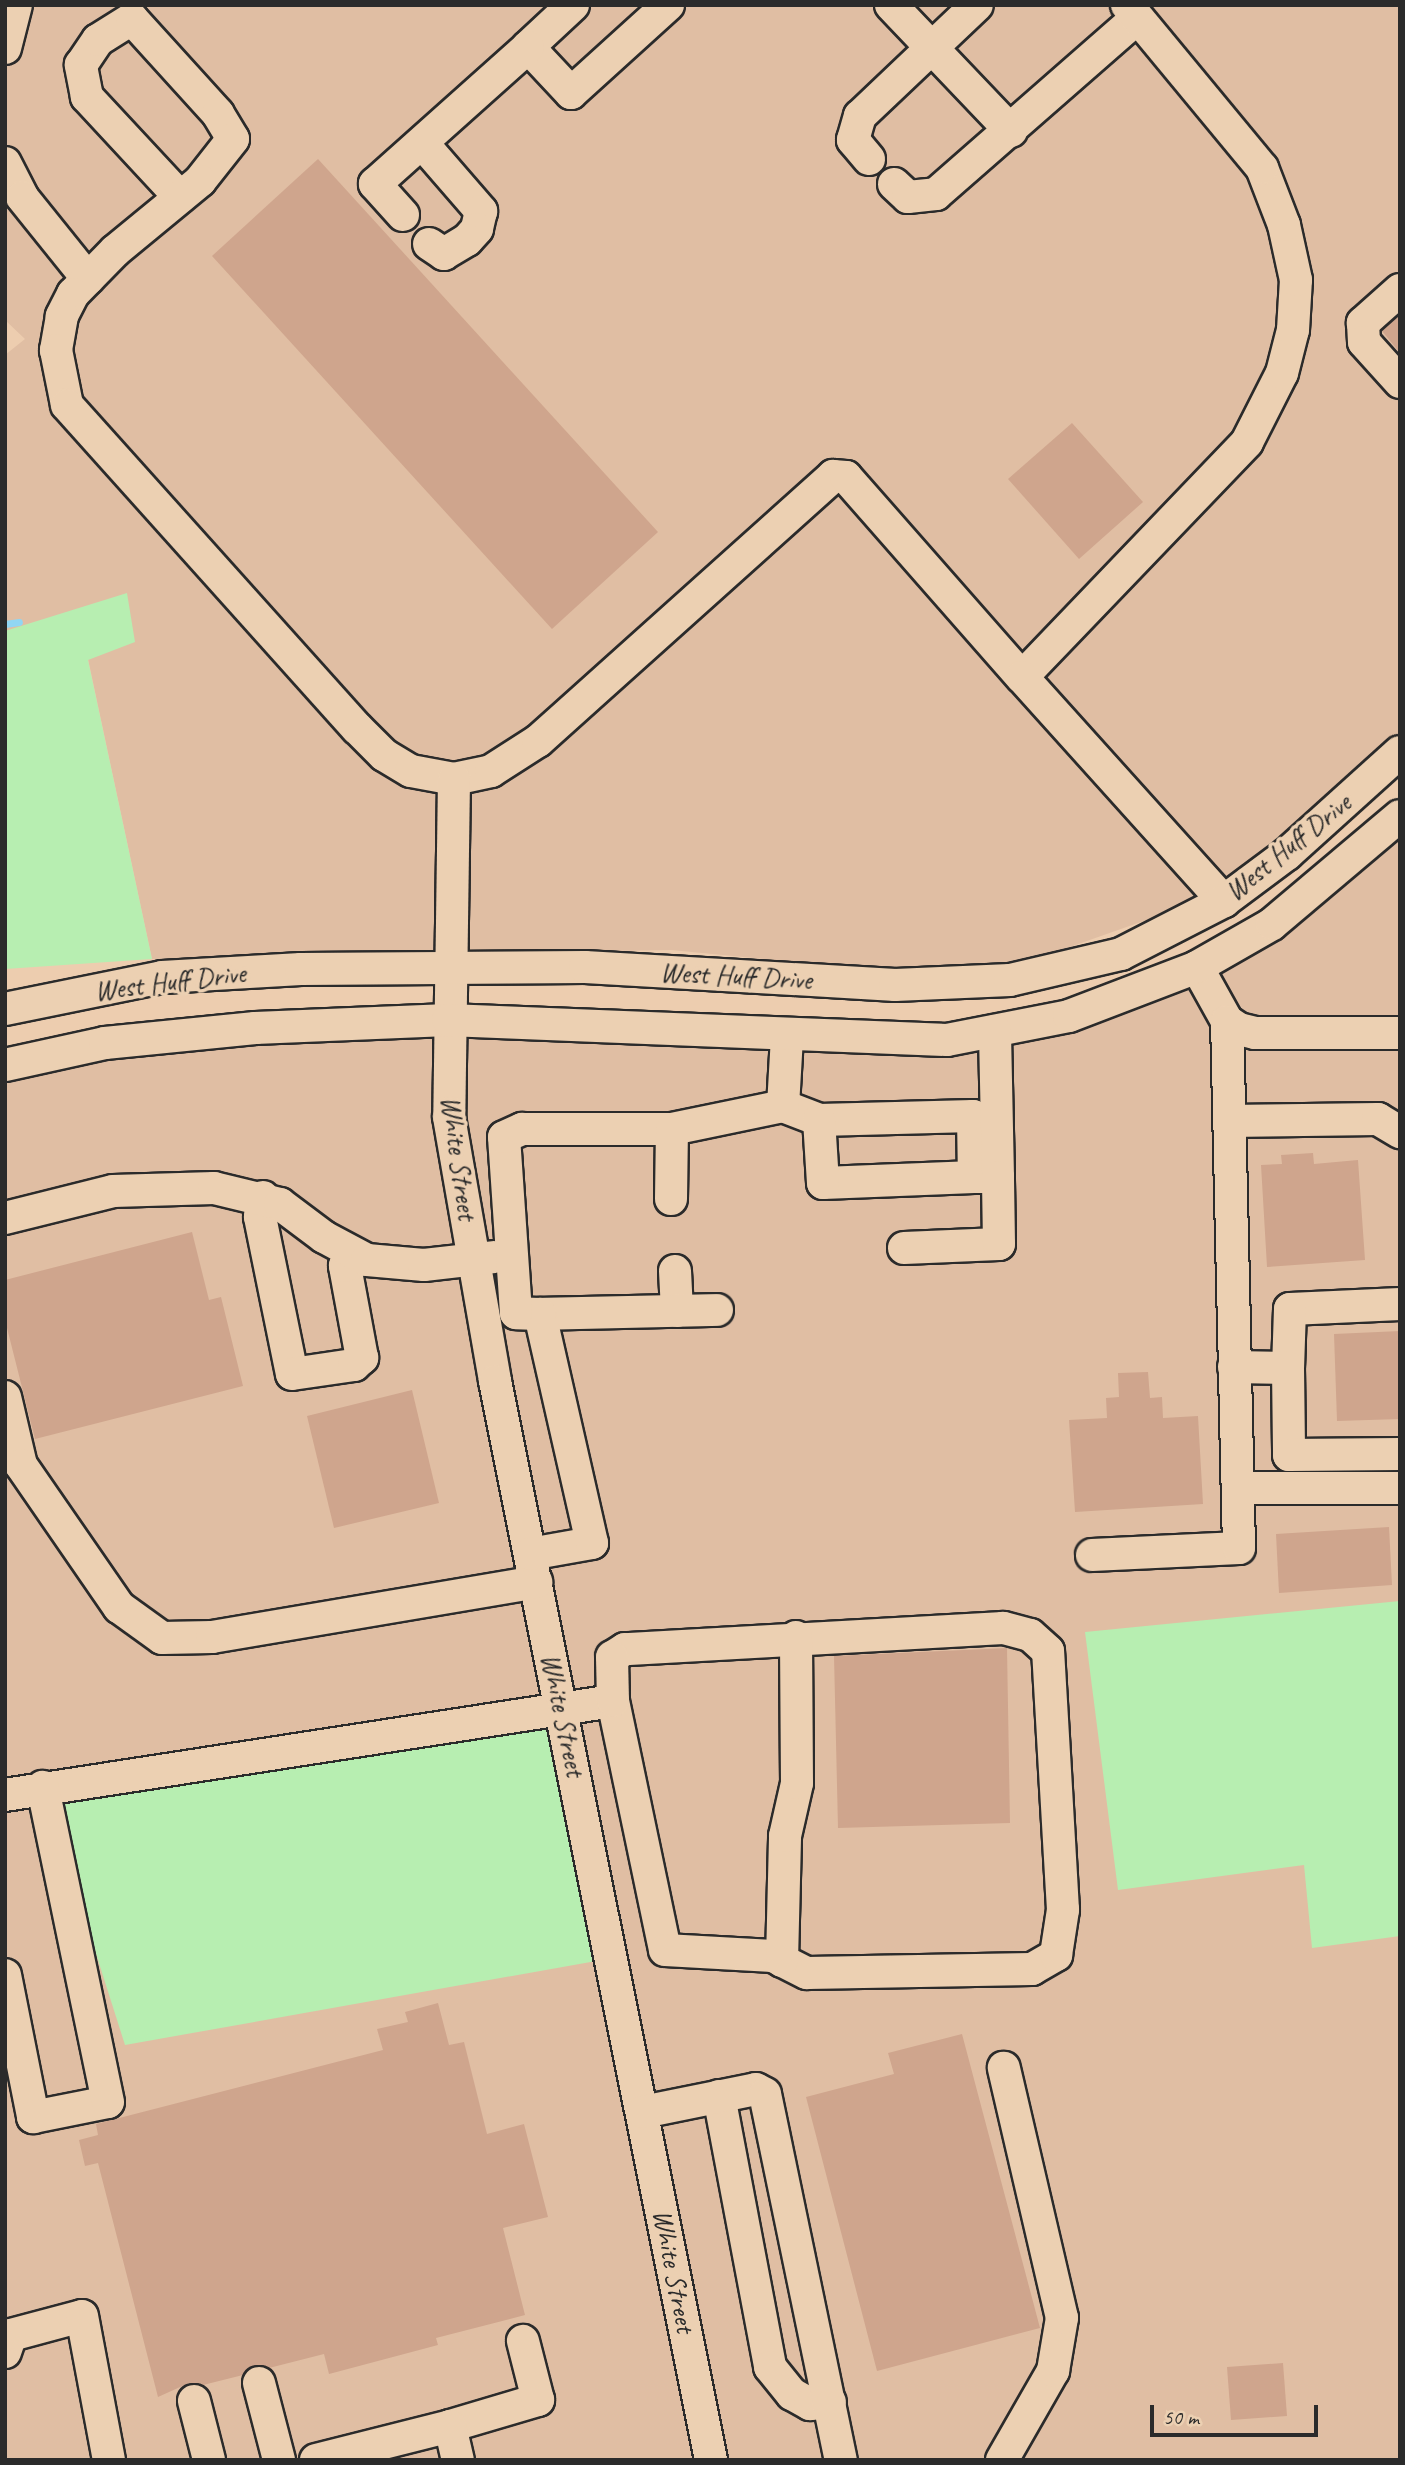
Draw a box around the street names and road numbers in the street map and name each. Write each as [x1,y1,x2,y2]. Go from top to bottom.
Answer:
street label: West Huff Drive [1218,786,1358,908]
street label: West Huff Drive [659,955,813,997]
street label: West Huff Drive [92,956,248,1008]
street label: White Street [434,1094,484,1222]
street label: White Street [534,1650,592,1780]
street label: White Street [646,2206,702,2336]

